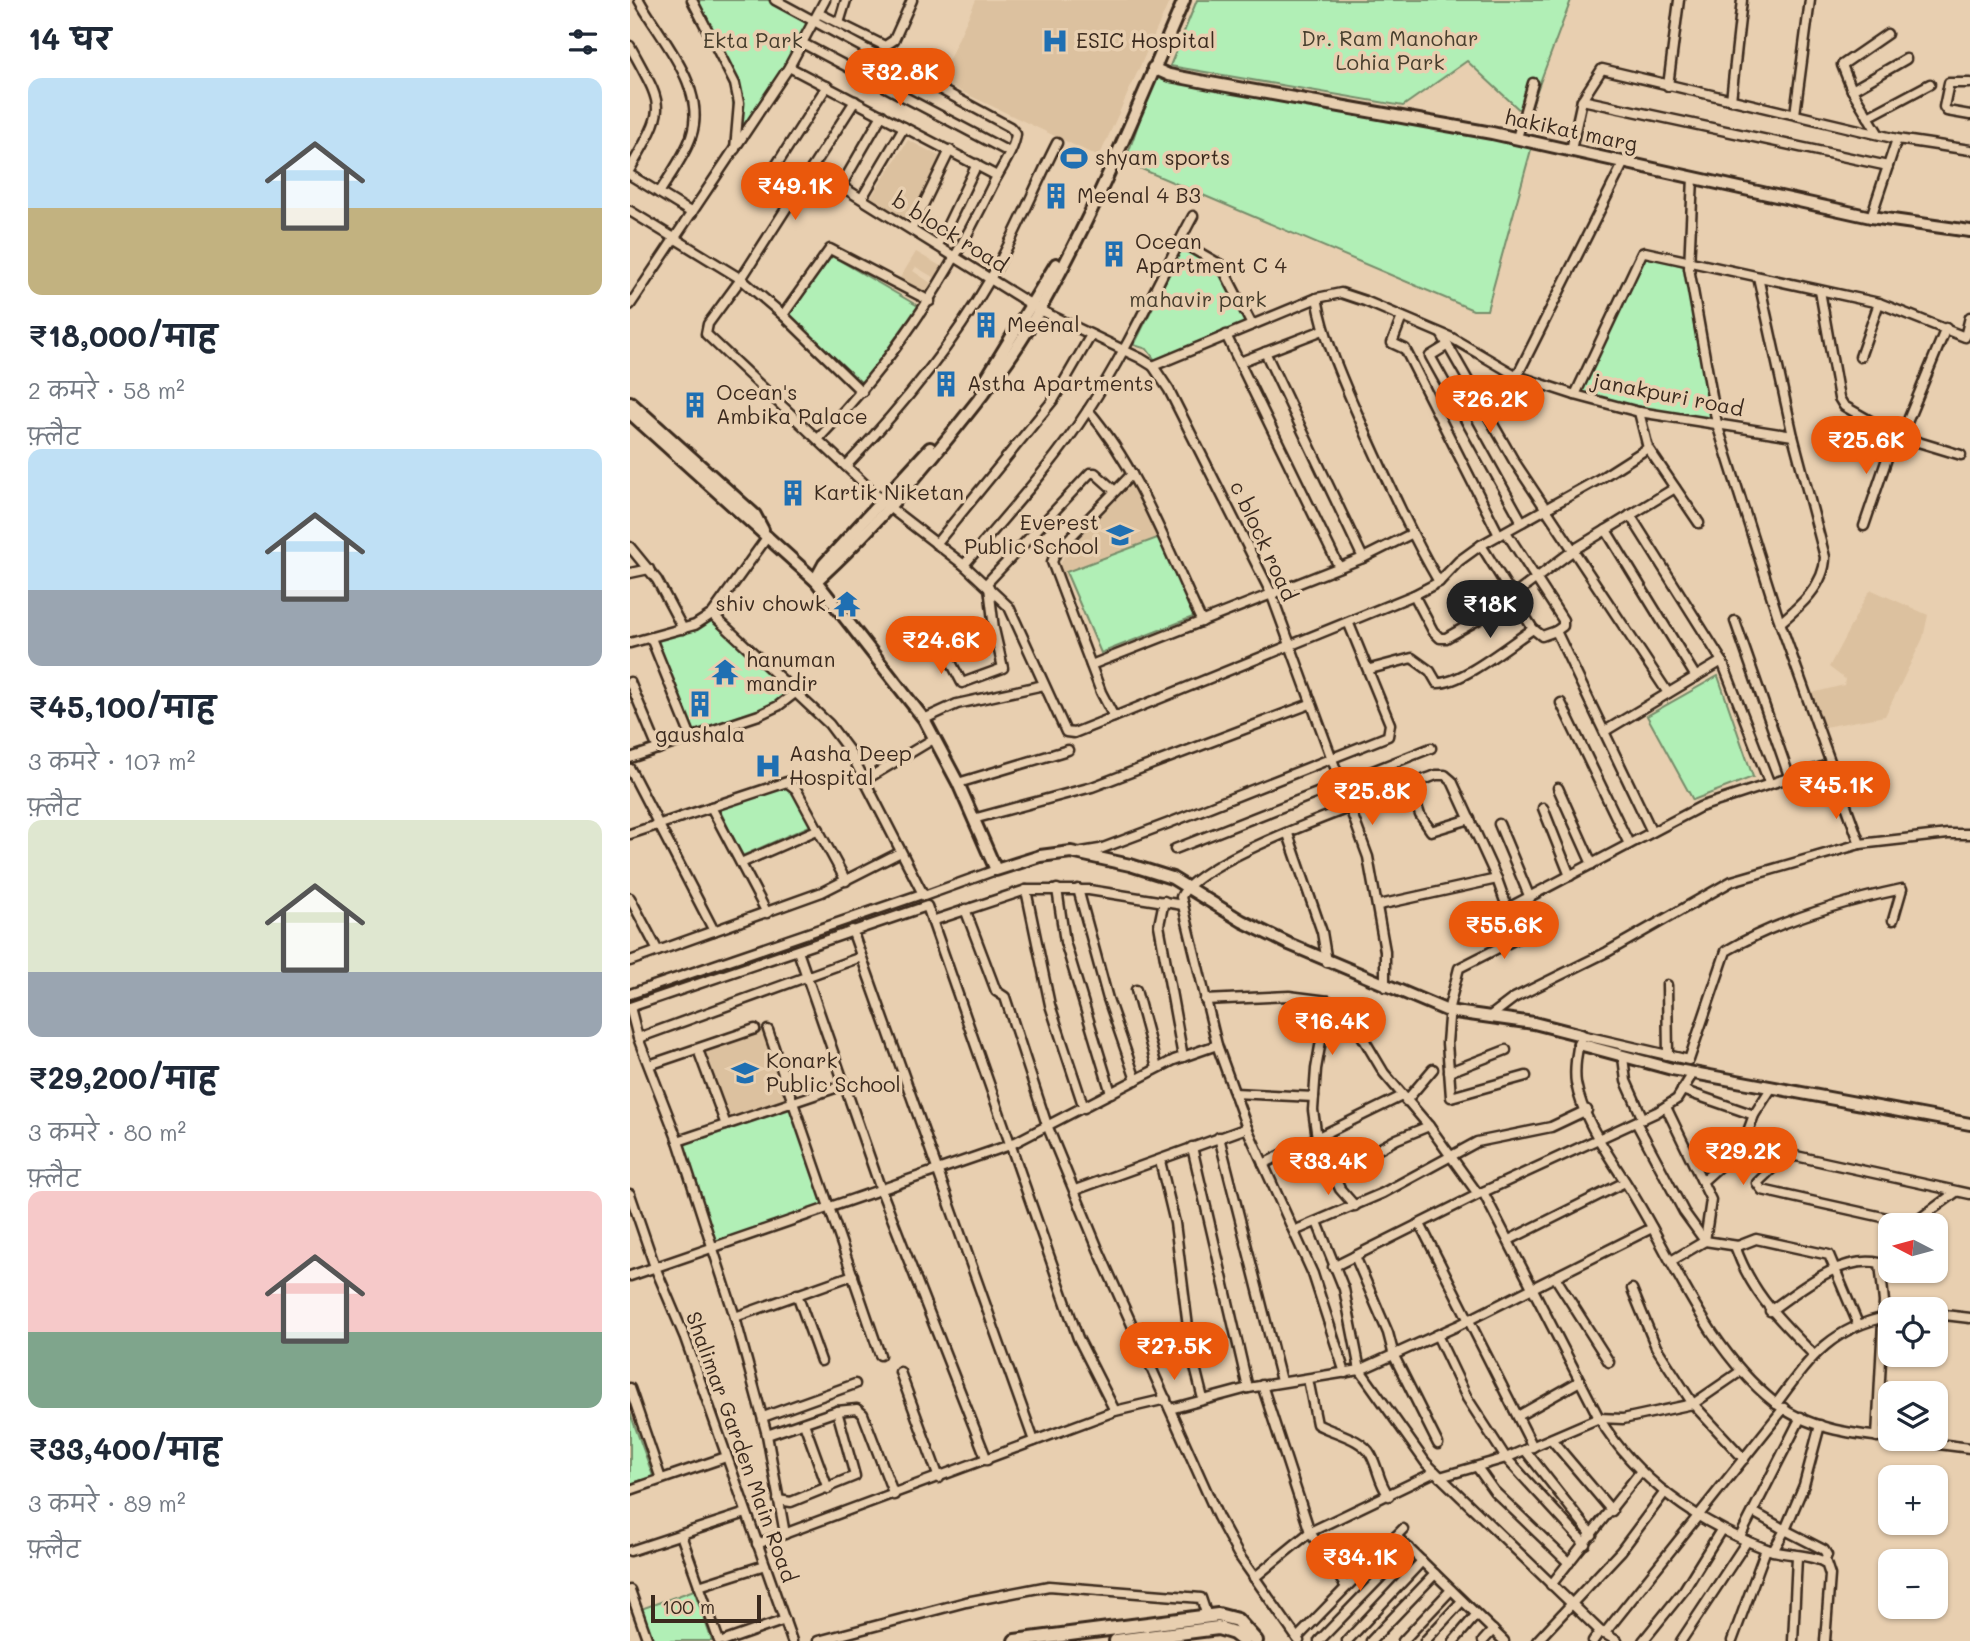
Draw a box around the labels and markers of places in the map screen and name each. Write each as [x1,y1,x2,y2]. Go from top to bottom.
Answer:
hospital icon: ESIC Hospital [1040,26,1070,56]
place label: ESIC Hospital [1076,26,1215,53]
pin: ₹32.8K [843,48,957,108]
sports icon: shyam sports [1059,143,1089,173]
place label: shyam sports [1095,143,1230,170]
pin: ₹49.1K [738,162,852,222]
building icon: Meenal 4 B3 [1041,181,1071,211]
place label: Meenal 4 B3 [1077,181,1201,208]
place label: Ocean Apartment C 4 [1135,227,1287,278]
building icon: Ocean Apartment C 4 [1099,239,1129,269]
building icon: Meenal [971,310,1001,340]
place label: Meenal [1007,310,1080,337]
building icon: Astha Apartments [931,369,961,399]
place label: Astha Apartments [967,369,1154,396]
pin: ₹26.2K [1433,376,1547,435]
place label: Ocean's Ambika Palace [716,378,868,429]
building icon: Ocean's Ambika Palace [680,390,710,420]
pin: ₹25.6K [1809,416,1923,476]
building icon: Kartik Niketan [778,478,808,508]
place label: Kartik Niketan [814,478,964,505]
place label: Everest Public School [964,508,1099,559]
school or university icon: Everest Public School [1105,520,1135,550]
pin: ₹18K [1449,580,1531,640]
place label: shiv chowk [716,589,826,616]
temple icon: shiv chowk [832,589,862,619]
pin: ₹24.6K [884,616,998,676]
place label: hanuman mandir [746,645,836,696]
temple icon: hanuman mandir [710,657,740,687]
building icon: gaushala [685,689,715,719]
place label: gaushala [655,720,745,747]
place label: Aasha Deep Hospital [789,739,912,790]
hospital icon: Aasha Deep Hospital [753,751,783,781]
pin: ₹45.1K [1779,762,1893,821]
pin: ₹25.8K [1315,768,1429,827]
pin: ₹55.6K [1447,902,1561,961]
pin: ₹16.4K [1275,998,1389,1057]
place label: Konark Public School [766,1046,901,1097]
school or university icon: Konark Public School [730,1058,760,1088]
pin: ₹29.2K [1686,1128,1800,1187]
pin: ₹33.4K [1271,1138,1385,1197]
pin: ₹27.5K [1117,1322,1231,1382]
pin: ₹34.1K [1303,1534,1417,1593]

